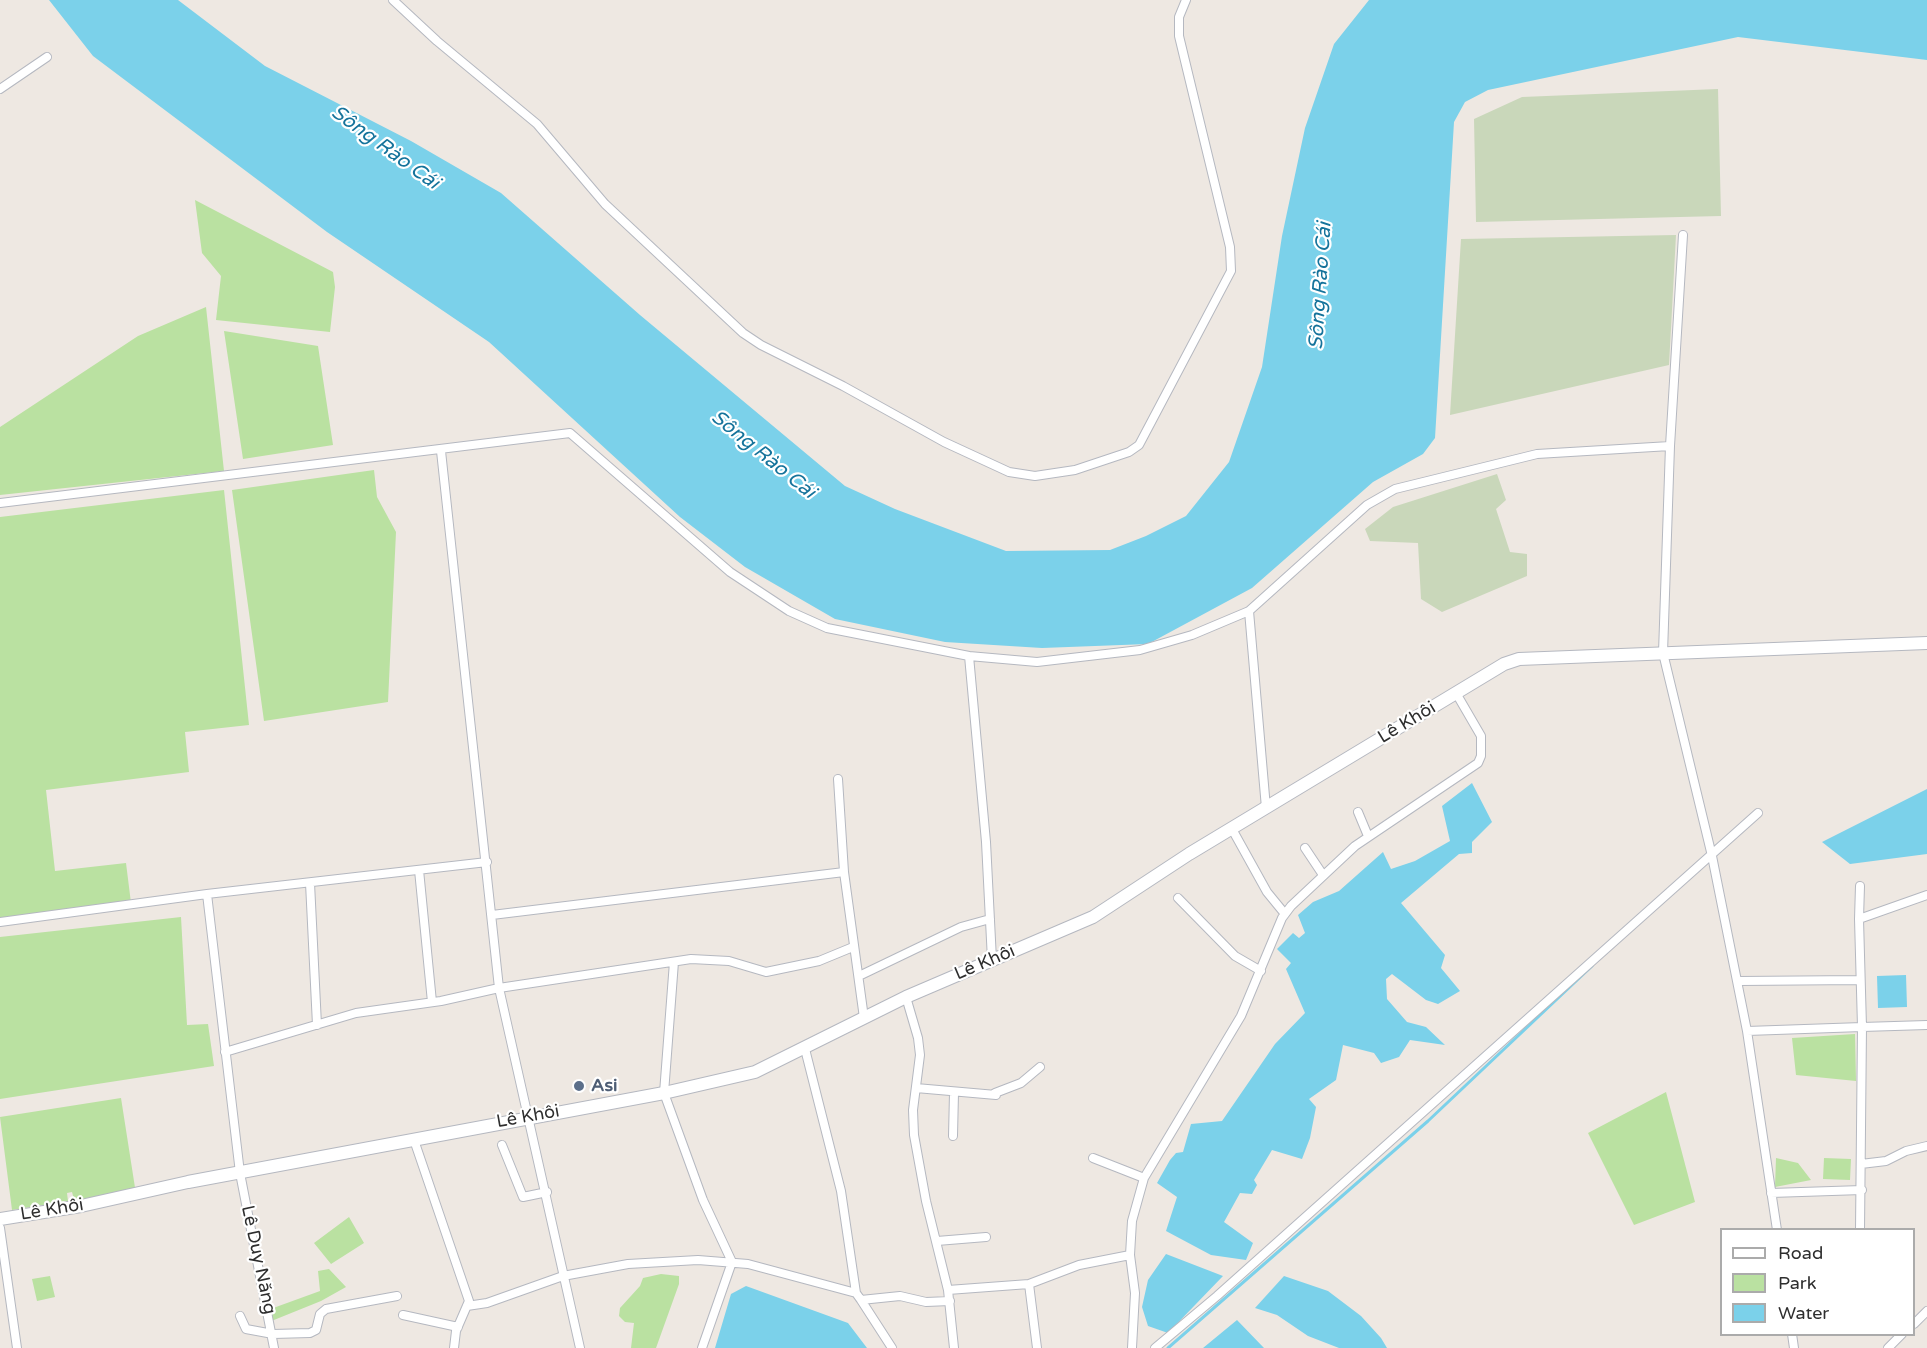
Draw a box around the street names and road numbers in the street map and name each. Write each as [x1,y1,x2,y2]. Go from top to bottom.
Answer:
street label: Lê Khôi [1374,697,1440,749]
street label: Lê Khôi [951,941,1019,985]
street label: Lê Khôi [495,1101,561,1133]
street label: Lê Khôi [19,1194,85,1226]
street label: Lê Duy Năng [236,1204,280,1316]

